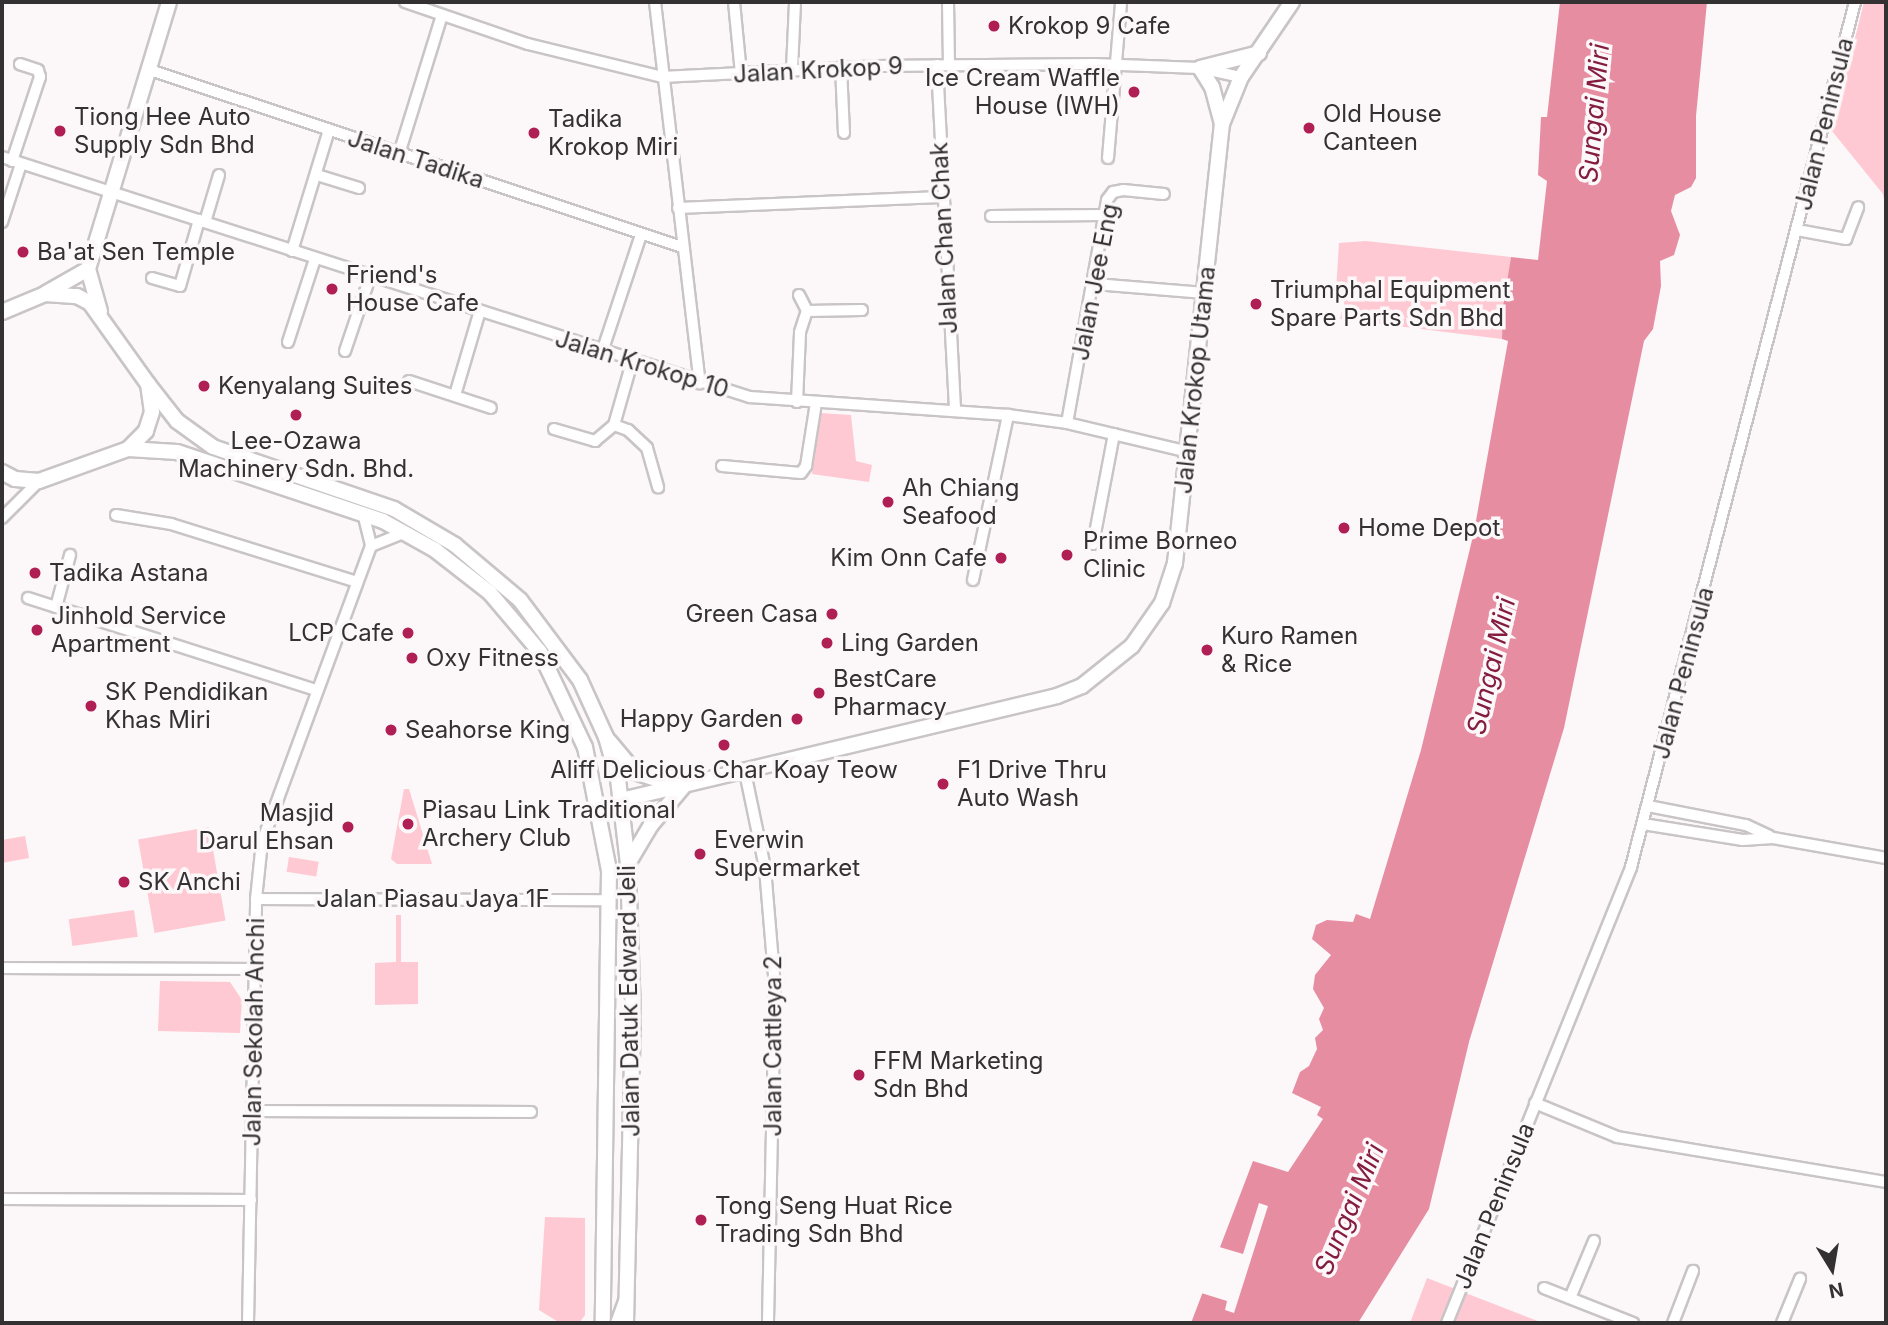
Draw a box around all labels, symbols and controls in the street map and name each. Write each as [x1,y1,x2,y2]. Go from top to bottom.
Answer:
place label: Krokop 9 Cafe [1008,12,1170,40]
marker: Krokop 9 Cafe [986,18,1002,34]
street label: Jalan Peninsula [1789,35,1859,213]
water label: Sungai Miri [1572,42,1616,184]
street label: Jalan Krokop 9 [732,51,904,89]
place label: Ice Cream Waffle House (IWH) [925,64,1120,120]
marker: Ice Cream Waffle House (IWH) [1126,84,1142,100]
place label: Old House Canteen [1323,100,1442,156]
place label: Tiong Hee Auto Supply Sdn Bhd [74,103,255,159]
place label: Tadika Krokop Miri [548,105,678,161]
marker: Old House Canteen [1301,120,1317,136]
marker: Tiong Hee Auto Supply Sdn Bhd [52,123,68,139]
street label: Jalan Tadika [344,123,488,195]
marker: Tadika Krokop Miri [526,125,542,141]
street label: Jalan Chan Chak [925,141,963,335]
street label: Jalan Jee Eng [1066,201,1124,363]
place label: Ba'at Sen Temple [37,238,235,266]
marker: Ba'at Sen Temple [15,244,31,260]
place label: Friend's House Cafe [346,261,479,317]
street label: Jalan Krokop Utama [1169,265,1221,495]
place label: Triumphal Equipment Spare Parts Sdn Bhd [1270,276,1510,332]
marker: Friend's House Cafe [324,281,340,297]
marker: Triumphal Equipment Spare Parts Sdn Bhd [1248,296,1264,312]
street label: Jalan Krokop 10 [552,324,732,404]
place label: Kenyalang Suites [218,372,412,400]
marker: Kenyalang Suites [196,378,212,394]
marker: Lee-Ozawa Machinery Sdn. Bhd. [288,407,304,423]
place label: Lee-Ozawa Machinery Sdn. Bhd. [178,427,414,483]
place label: Ah Chiang Seafood [902,474,1019,530]
marker: Ah Chiang Seafood [880,494,896,510]
place label: Home Depot [1358,514,1500,542]
marker: Home Depot [1336,520,1352,536]
place label: Prime Borneo Clinic [1083,527,1237,583]
place label: Kim Onn Cafe [830,544,987,572]
marker: Prime Borneo Clinic [1057,545,1077,565]
marker: Kim Onn Cafe [993,550,1009,566]
place label: Tadika Astana [49,559,208,587]
marker: Tadika Astana [27,565,43,581]
street label: Jalan Peninsula [1646,584,1720,762]
water label: Sungai Miri [1460,595,1522,737]
place label: Green Casa [685,600,818,628]
place label: Jinhold Service Apartment [51,602,226,658]
marker: Green Casa [824,606,840,622]
place label: LCP Cafe [288,619,394,647]
marker: Jinhold Service Apartment [29,622,45,638]
place label: Kuro Ramen & Rice [1221,622,1358,678]
marker: LCP Cafe [400,625,416,641]
place label: Ling Garden [841,629,979,657]
marker: Ling Garden [819,635,835,651]
marker: Kuro Ramen & Rice [1199,642,1215,658]
place label: Oxy Fitness [426,644,559,672]
marker: Oxy Fitness [404,650,420,666]
place label: BestCare Pharmacy [833,665,947,721]
place label: SK Pendidikan Khas Miri [105,678,268,734]
marker: BestCare Pharmacy [811,685,827,701]
marker: SK Pendidikan Khas Miri [83,698,99,714]
place label: Happy Garden [620,705,783,733]
marker: Happy Garden [789,711,805,727]
place label: Seahorse King [405,716,570,744]
marker: Seahorse King [383,722,399,738]
marker: Aliff Delicious Char Koay Teow [716,737,732,753]
place label: Aliff Delicious Char Koay Teow [550,756,898,784]
place label: F1 Drive Thru Auto Wash [957,756,1107,812]
marker: F1 Drive Thru Auto Wash [935,776,951,792]
place label: Piasau Link Traditional Archery Club [422,796,676,852]
place label: Masjid Darul Ehsan [198,799,334,855]
marker: Piasau Link Traditional Archery Club [400,816,416,832]
marker: Masjid Darul Ehsan [340,819,356,835]
place label: Everwin Supermarket [714,826,860,882]
marker: Everwin Supermarket [692,846,708,862]
street label: Jalan Datuk Edward Jeli [612,865,646,1137]
place label: SK Anchi [138,868,241,896]
marker: SK Anchi [116,874,132,890]
street label: Jalan Piasau Jaya 1F [316,885,550,913]
street label: Jalan Sekolah Anchi [238,918,270,1146]
street label: Jalan Cattleya 2 [759,955,787,1137]
place label: FFM Marketing Sdn Bhd [873,1047,1044,1103]
marker: FFM Marketing Sdn Bhd [851,1067,867,1083]
street label: Jalan Peninsula [1448,1119,1540,1293]
water label: Sungai Miri [1307,1139,1391,1279]
place label: Tong Seng Huat Rice Trading Sdn Bhd [715,1192,953,1248]
marker: Tong Seng Huat Rice Trading Sdn Bhd [693,1212,709,1228]
north arrow [1797,1234,1867,1304]
text: N [1827,1277,1845,1303]

